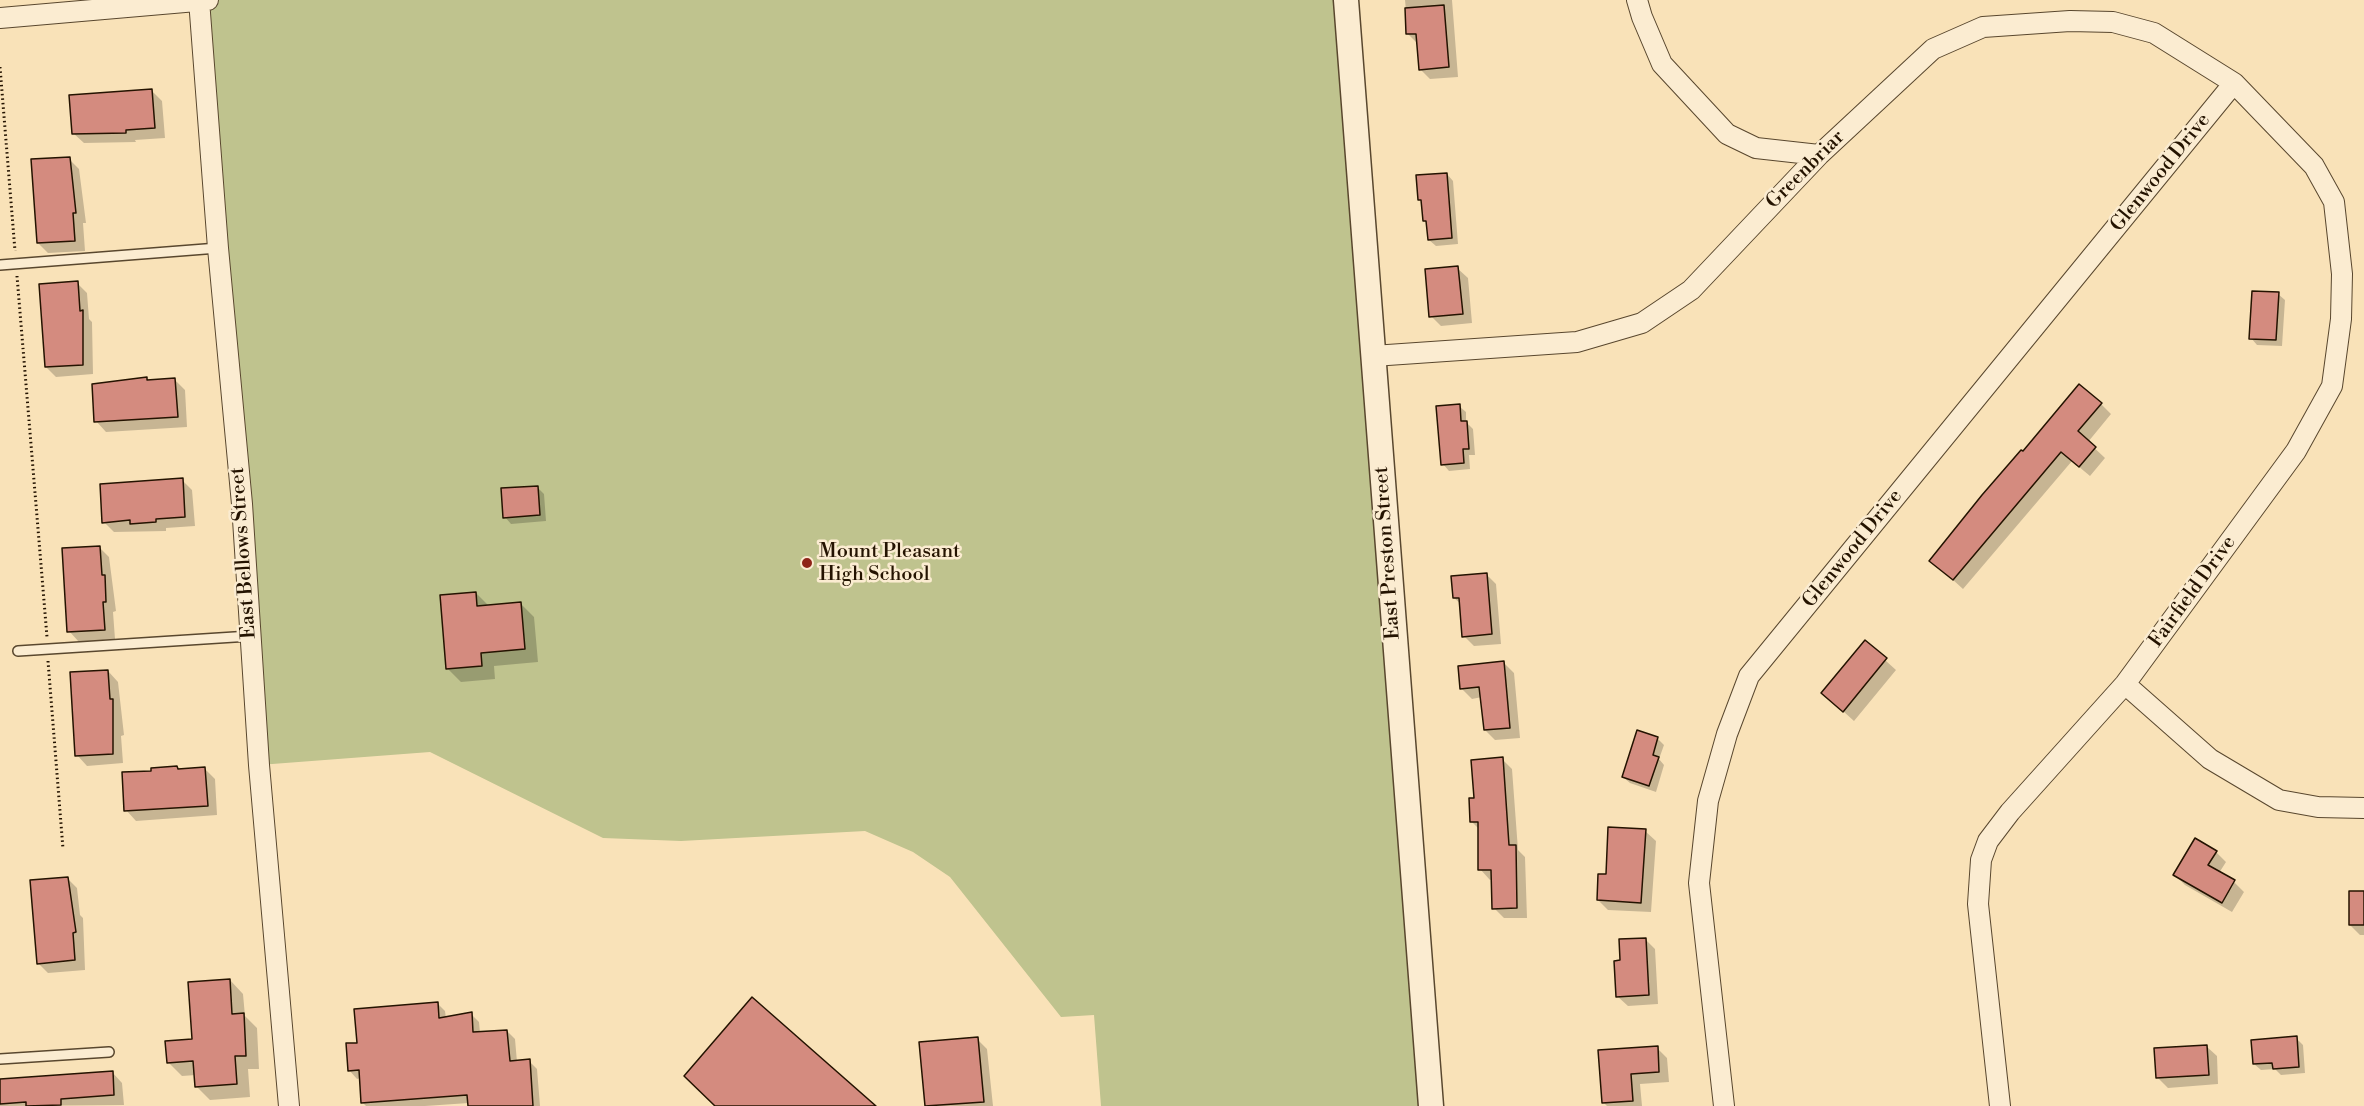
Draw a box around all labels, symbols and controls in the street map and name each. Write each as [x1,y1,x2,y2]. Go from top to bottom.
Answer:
street label: Glenwood Drive [2106,109,2216,237]
street label: Greenbriar [1762,126,1850,214]
street label: East Bellows Street [226,466,262,640]
street label: East Preston Street [1370,466,1406,640]
street label: Glenwood Drive [1798,485,1908,613]
street label: Fairfield Drive [2144,531,2242,653]
place label: Mount Pleasant High School [819,540,960,587]
marker: Mount Pleasant High School [800,556,814,570]

